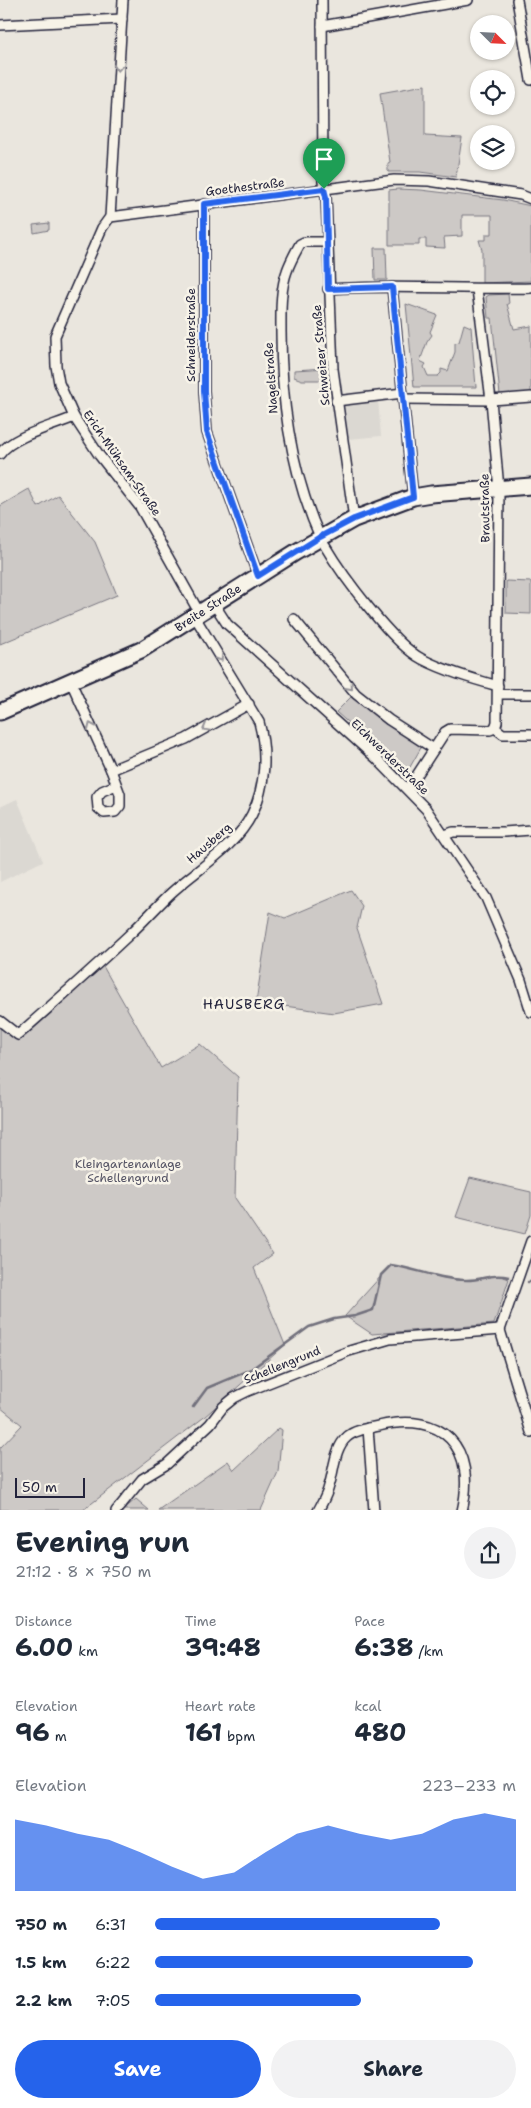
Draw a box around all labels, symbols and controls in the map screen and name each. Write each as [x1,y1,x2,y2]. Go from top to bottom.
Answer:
north arrow [470,15,515,60]
map controls [470,15,515,170]
one-way arrow [113,64,124,72]
button: locate [470,70,515,115]
button: layers [470,125,515,170]
pin [303,138,345,189]
icon: arrive [310,145,338,173]
street label: Goethestraße [204,174,286,200]
street label: Schneiderstraße [183,288,199,382]
street label: Schweizer Straße [309,304,333,406]
street label: Nagelstraße [261,341,281,414]
street label: Erich-Mühsam-Straße [79,407,165,519]
street label: Brautstraße [476,473,494,543]
street label: Breite Straße [172,580,245,636]
one-way arrow [214,653,224,662]
one-way arrow [344,681,353,690]
street label: Eichwerderstraße [348,716,433,799]
one-way arrow [87,722,97,731]
one-way arrow [203,722,212,732]
street label: Hausberg [183,819,235,867]
district label: HAUSBERG [203,995,285,1013]
park label: Kleingartenanlage Schellengrund [75,1156,182,1186]
street label: Schellengrund [241,1342,323,1388]
scale bar [15,1476,85,1499]
text: 50 m [22,1478,57,1496]
text: Evening run [15,1523,190,1561]
button: share [464,1527,516,1579]
text: 21:12 · 8 × 750 m [15,1561,151,1582]
text: Distance [15,1612,72,1630]
text: Time [185,1612,217,1630]
text: Pace [354,1612,385,1630]
text: 6.00 [15,1630,73,1664]
text: 39:48 [185,1630,261,1664]
text: 6:38 [354,1630,414,1664]
text: km [73,1642,98,1660]
text: /km [414,1642,443,1660]
text: Elevation [15,1697,78,1715]
text: Heart rate [185,1697,256,1715]
text: kcal [354,1697,382,1715]
text: 96 [15,1715,50,1749]
text: 161 [185,1715,222,1749]
text: 480 [354,1715,407,1749]
text: m [50,1727,67,1745]
text: bpm [222,1727,255,1745]
text: Elevation [15,1775,87,1796]
text: 223–233 m [422,1775,516,1796]
text: 750 m [15,1914,67,1935]
text: 6:31 [95,1914,126,1935]
text: 1.5 km [15,1952,67,1973]
text: 6:22 [95,1952,131,1973]
text: 2.2 km [15,1990,72,2011]
text: 7:05 [95,1990,130,2011]
button: Save [15,2040,261,2098]
button: Share [271,2040,516,2098]

